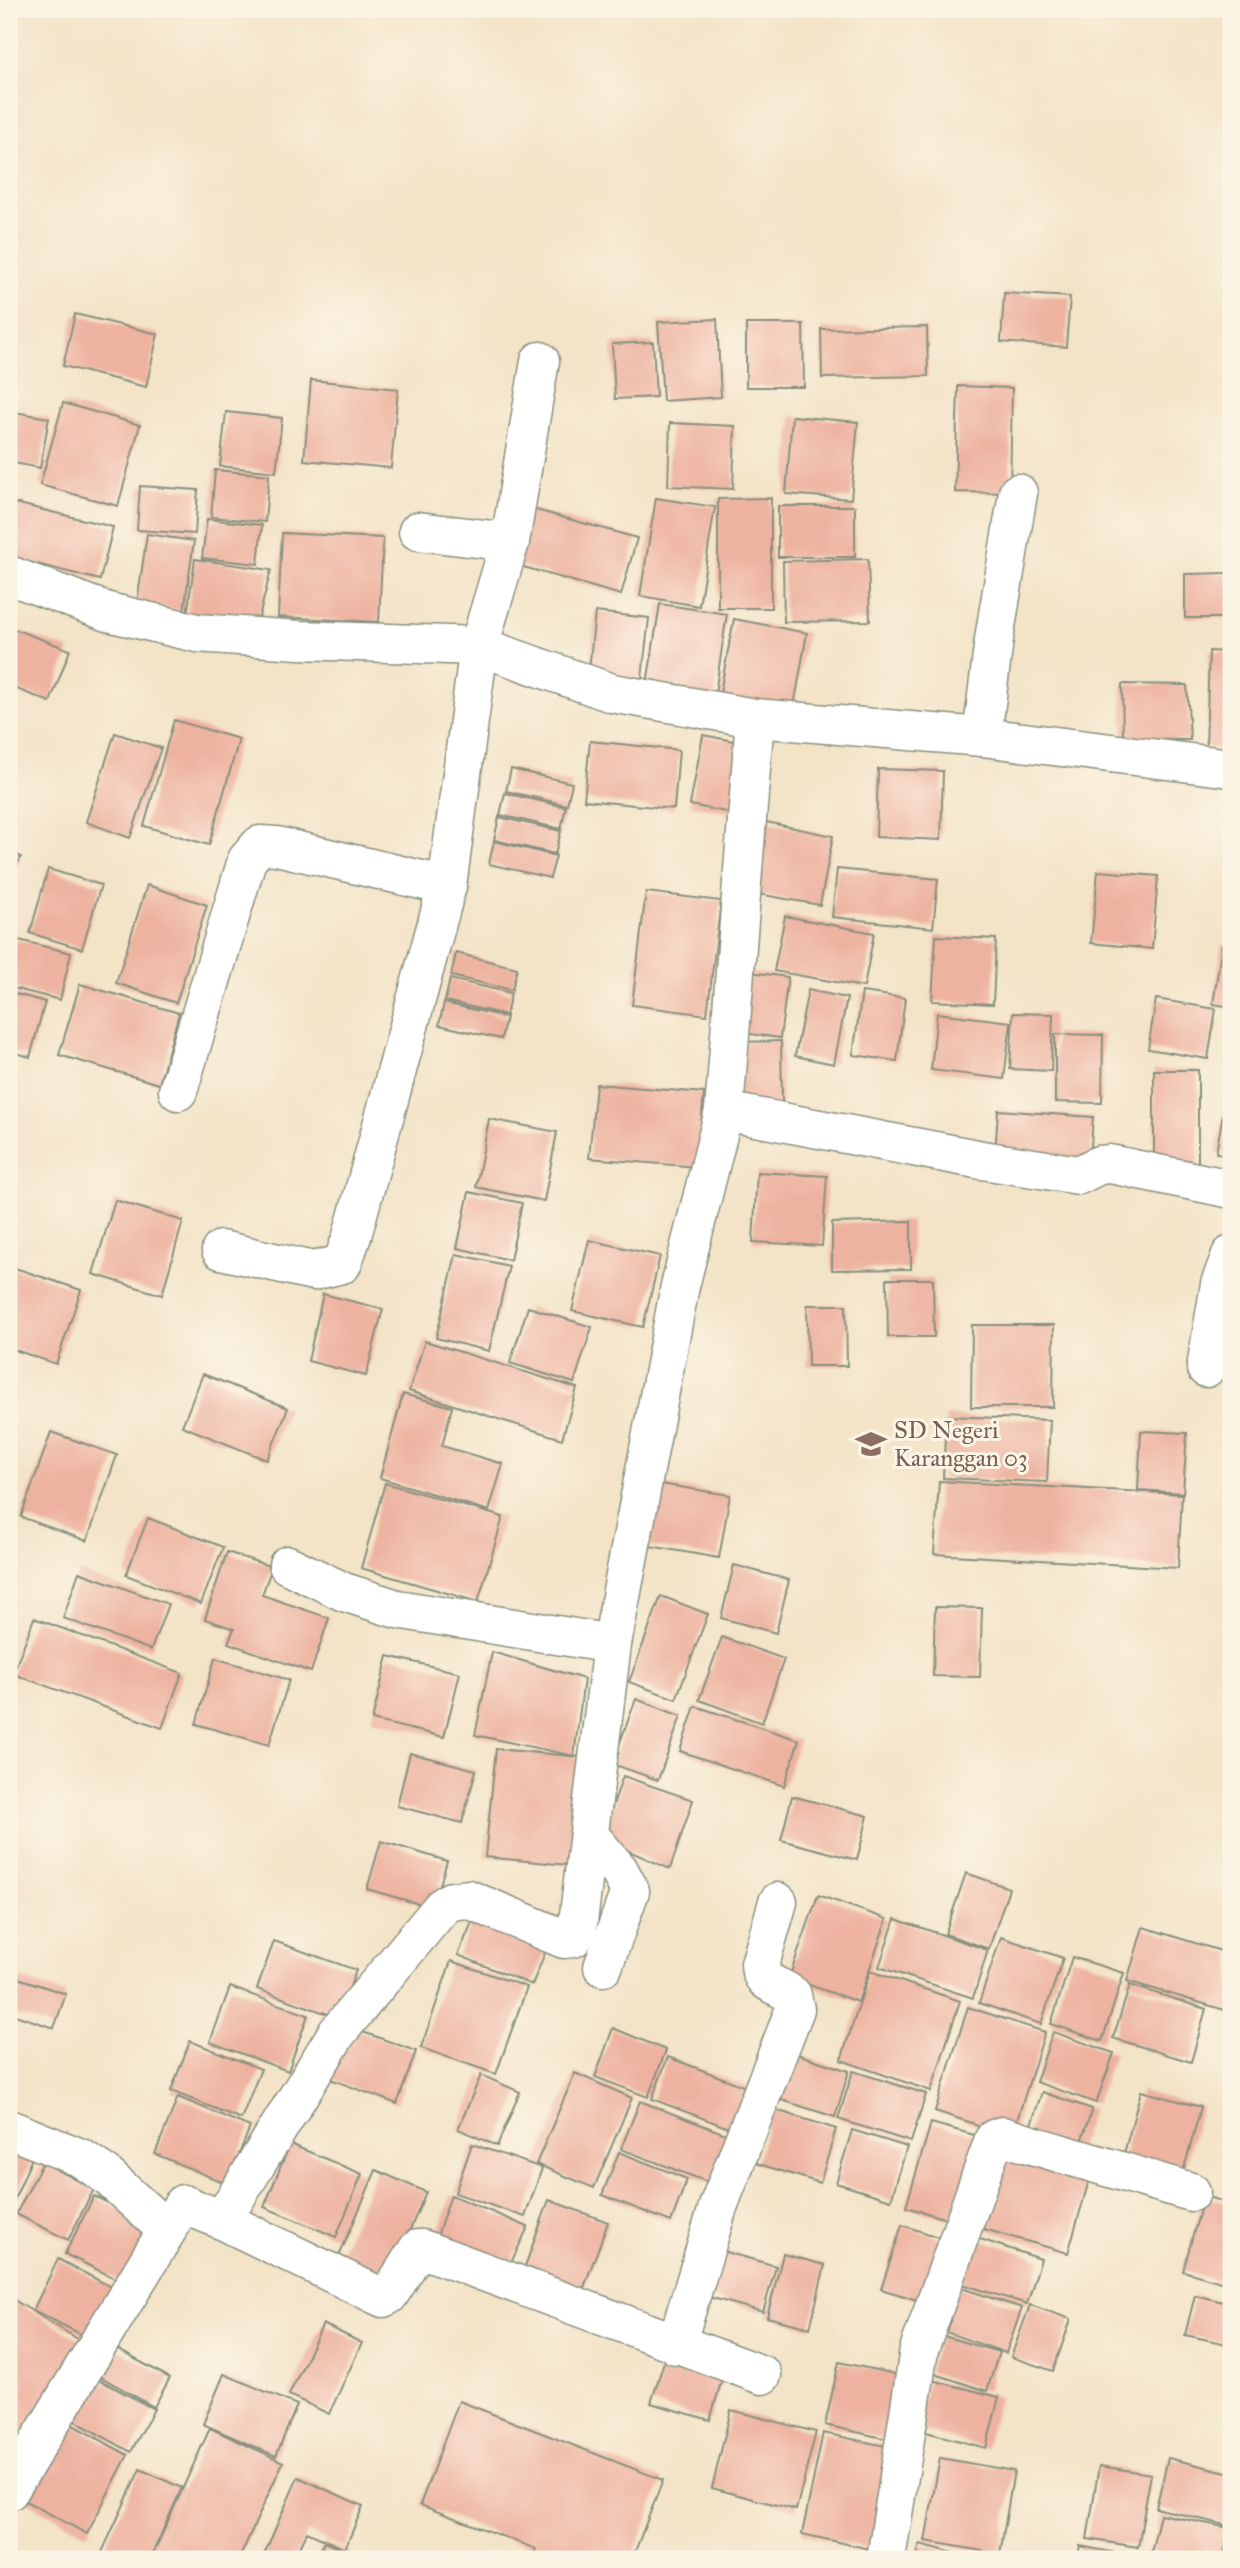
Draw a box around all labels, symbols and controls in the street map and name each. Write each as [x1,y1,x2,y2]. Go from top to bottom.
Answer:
place label: SD Negeri Karanggan 03 [894,1415,1028,1473]
school or university icon: SD Negeri Karanggan 03 [854,1427,888,1461]

